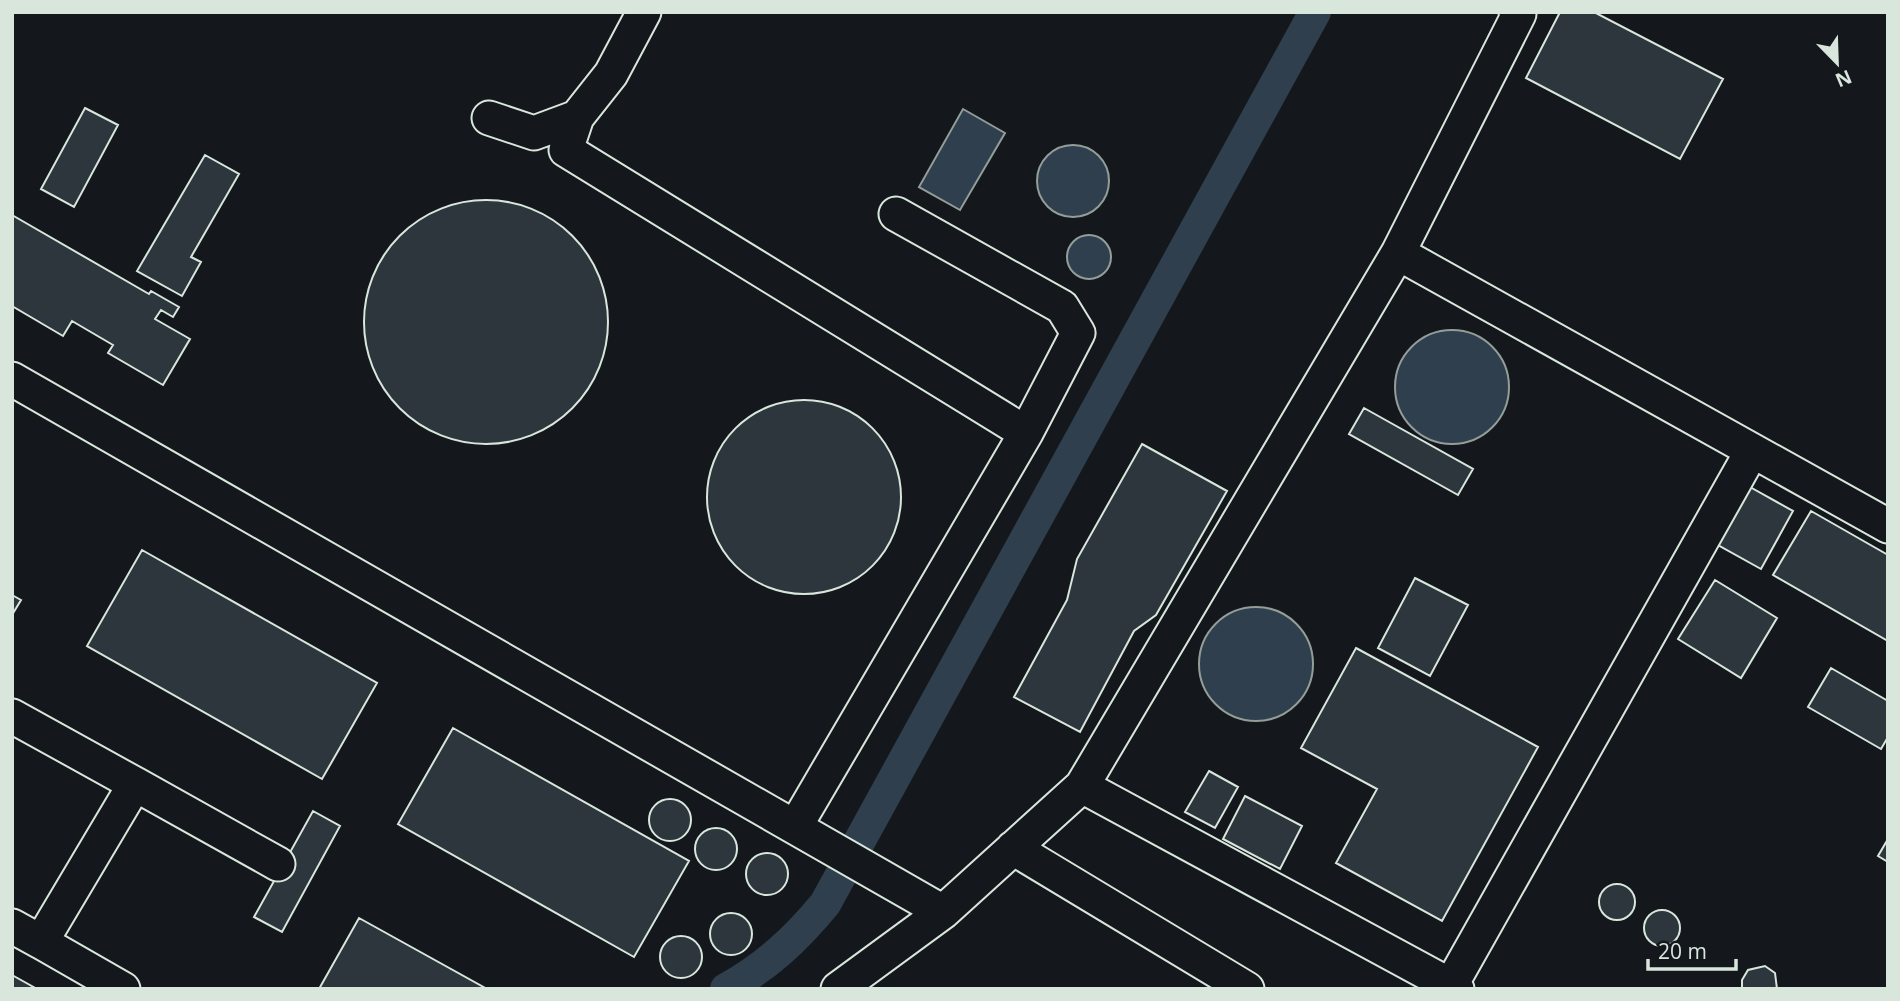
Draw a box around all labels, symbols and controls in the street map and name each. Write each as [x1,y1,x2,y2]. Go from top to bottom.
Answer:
north arrow [1802,28,1872,98]
text: N [1831,64,1856,94]
scale bar [1648,928,1736,972]
text: 20 m [1658,937,1707,965]

